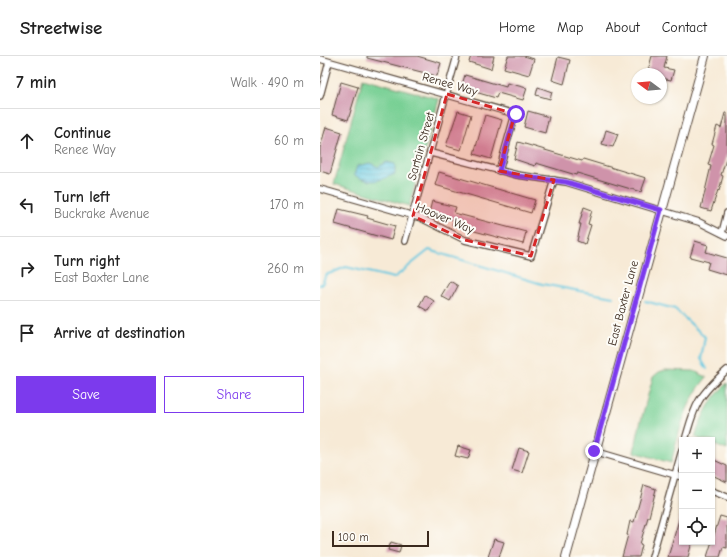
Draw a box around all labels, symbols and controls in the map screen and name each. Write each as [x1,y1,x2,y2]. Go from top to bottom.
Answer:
text: Streetwise [20,17,102,39]
text: Home [499,19,535,36]
text: Map [557,19,583,36]
text: About [605,19,640,36]
text: Contact [662,19,707,36]
north arrow [631,68,667,104]
street label: Renee Way [421,69,480,99]
text: 7 min [16,73,57,92]
text: Walk · 490 m [231,75,304,90]
route start [507,105,525,123]
street label: Sartain Street [405,110,438,182]
text: Continue [54,124,111,142]
icon: ahead [16,130,38,152]
text: 60 m [274,133,304,148]
text: Renee Way [54,142,116,157]
text: Turn left [54,188,110,206]
icon: left [16,194,38,216]
text: 170 m [270,197,304,212]
street label: Hoover Way [414,199,477,237]
text: Buckrake Avenue [54,206,149,221]
text: Turn right [54,252,120,270]
icon: right [16,258,38,280]
street label: East Baxter Lane [605,259,641,347]
text: 260 m [267,261,304,276]
text: East Baxter Lane [54,270,149,285]
icon: arrive [16,322,38,344]
text: Arrive at destination [54,324,185,342]
button: Save [16,376,156,413]
button: Share [164,376,304,413]
map controls [679,437,715,545]
button: + [679,437,715,473]
route end [585,442,603,460]
button: − [679,473,715,509]
button: locate [679,509,715,545]
scale bar [332,529,429,548]
text: 100 m [338,531,369,544]

